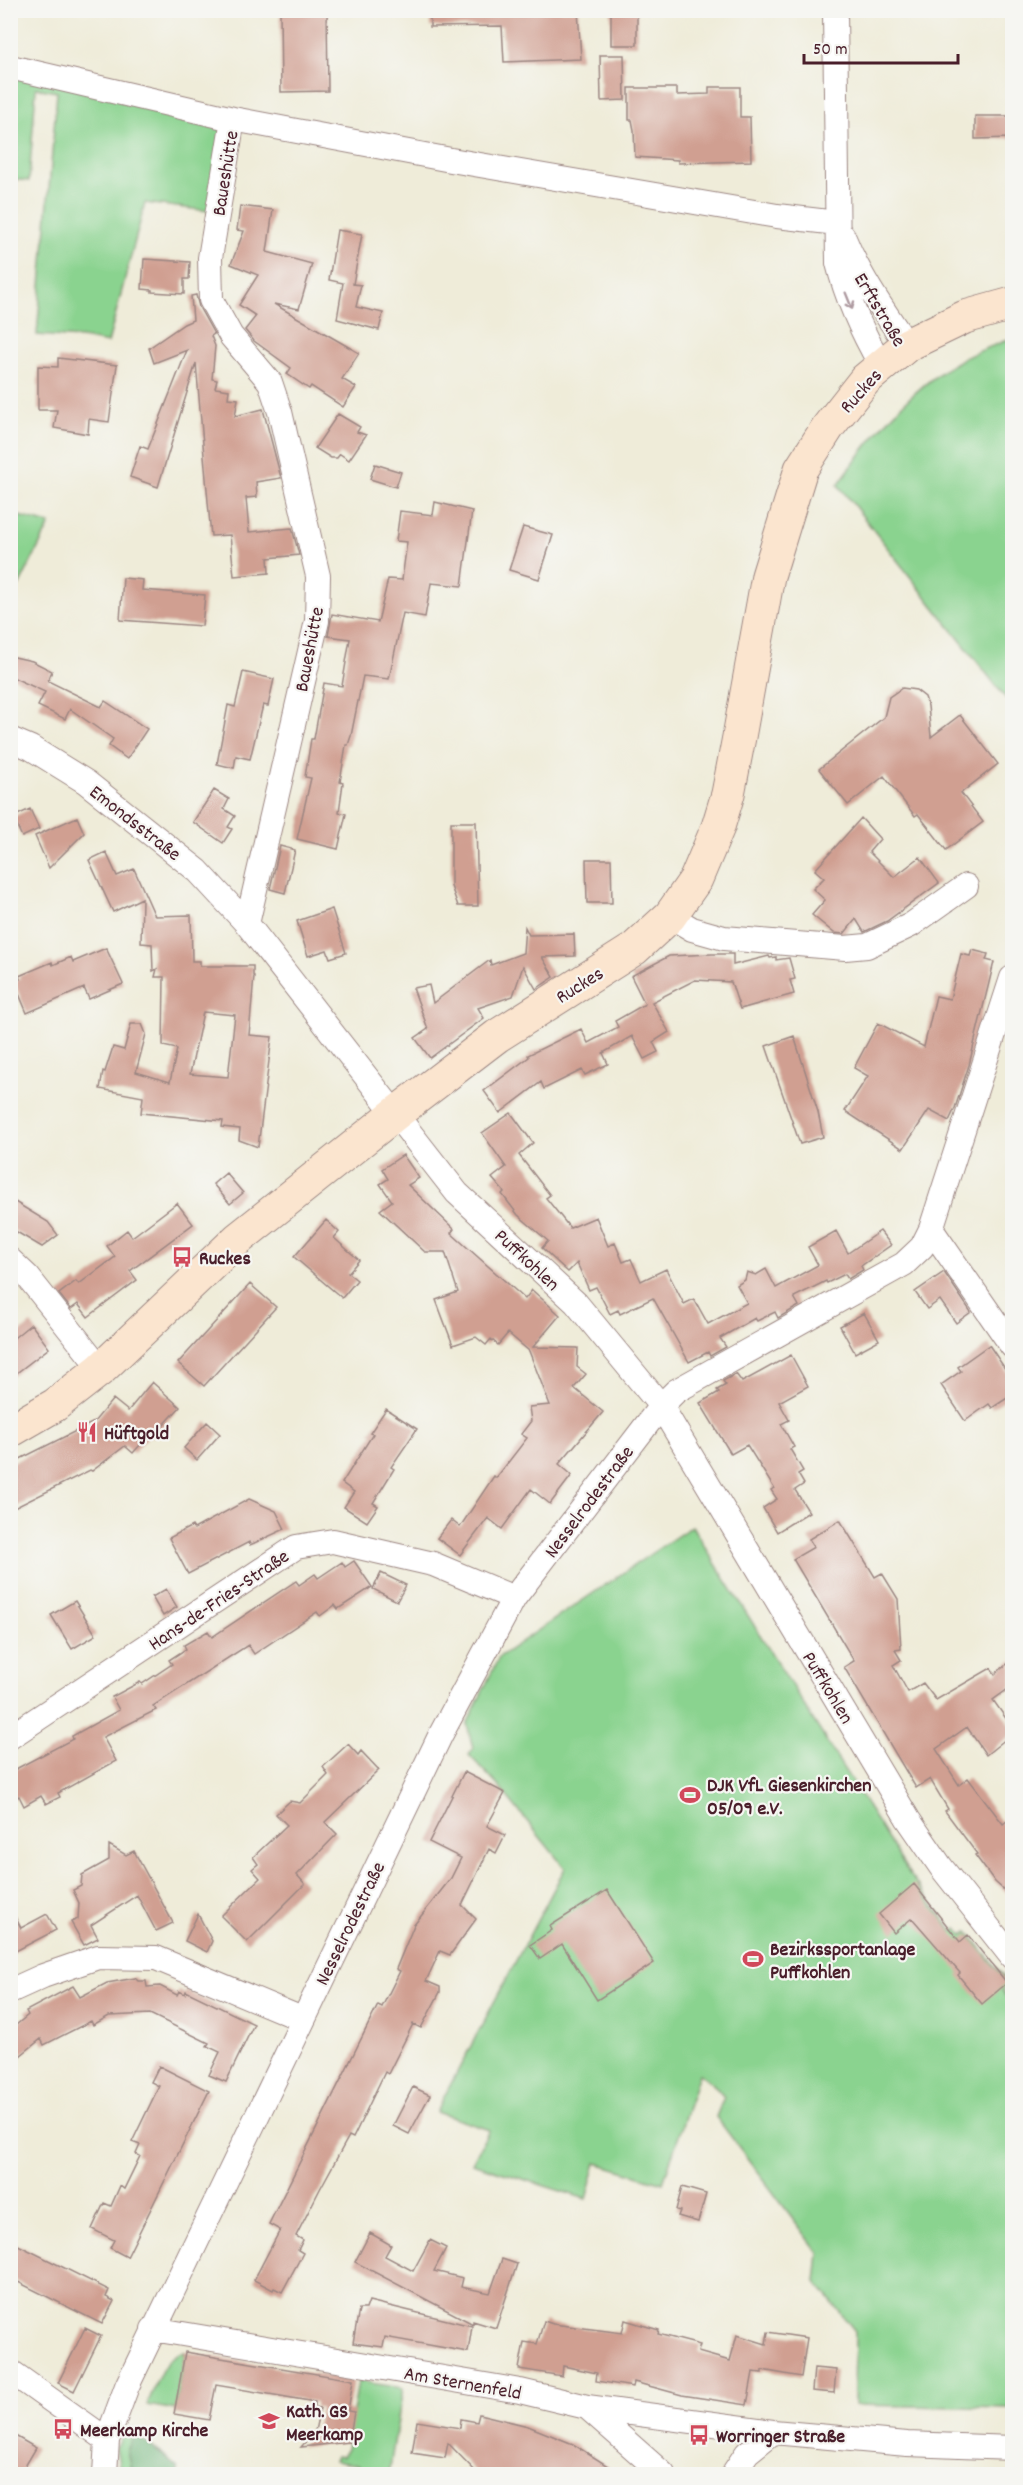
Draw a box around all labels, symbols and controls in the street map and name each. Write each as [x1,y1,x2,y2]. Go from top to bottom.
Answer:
scale bar [804,27,958,65]
text: 50 m [813,38,848,63]
street label: Baueshütte [206,129,248,218]
street label: Erftstraße [845,268,912,353]
one-way arrow [844,291,855,309]
street label: Ruckes [834,363,890,421]
street label: Baueshütte [289,604,333,694]
street label: Emondsstraße [82,780,186,869]
street label: Ruckes [551,961,610,1012]
street label: Puffkohlen [487,1224,565,1299]
bus stop icon: Ruckes [170,1245,194,1269]
place label: Ruckes [199,1246,251,1274]
restaurant icon: Hüftgold [75,1420,99,1444]
place label: Hüftgold [104,1421,169,1449]
street label: Nesselrodestraße [539,1441,642,1565]
street label: Hans-de-Fries-Straße [144,1544,296,1659]
street label: Puffkohlen [794,1647,859,1730]
place label: DJK VfL Giesenkirchen 05/09 e.V. [707,1773,871,1824]
sports icon: DJK VfL Giesenkirchen 05/09 e.V. [678,1783,702,1807]
street label: Nesselrodestraße [310,1858,394,1991]
place label: Bezirkssportanlage Puffkohlen [770,1937,915,1988]
sports icon: Bezirkssportanlage Puffkohlen [741,1947,765,1971]
street label: Am Sternenfeld [401,2361,523,2409]
place label: Kath. GS Meerkamp [286,2399,363,2450]
school or university icon: Kath. GS Meerkamp [257,2409,281,2433]
bus stop icon: Meerkamp Kirche [51,2417,75,2441]
place label: Meerkamp Kirche [80,2418,208,2446]
bus stop icon: Worringer Straße [687,2423,711,2447]
place label: Worringer Straße [716,2424,845,2452]

